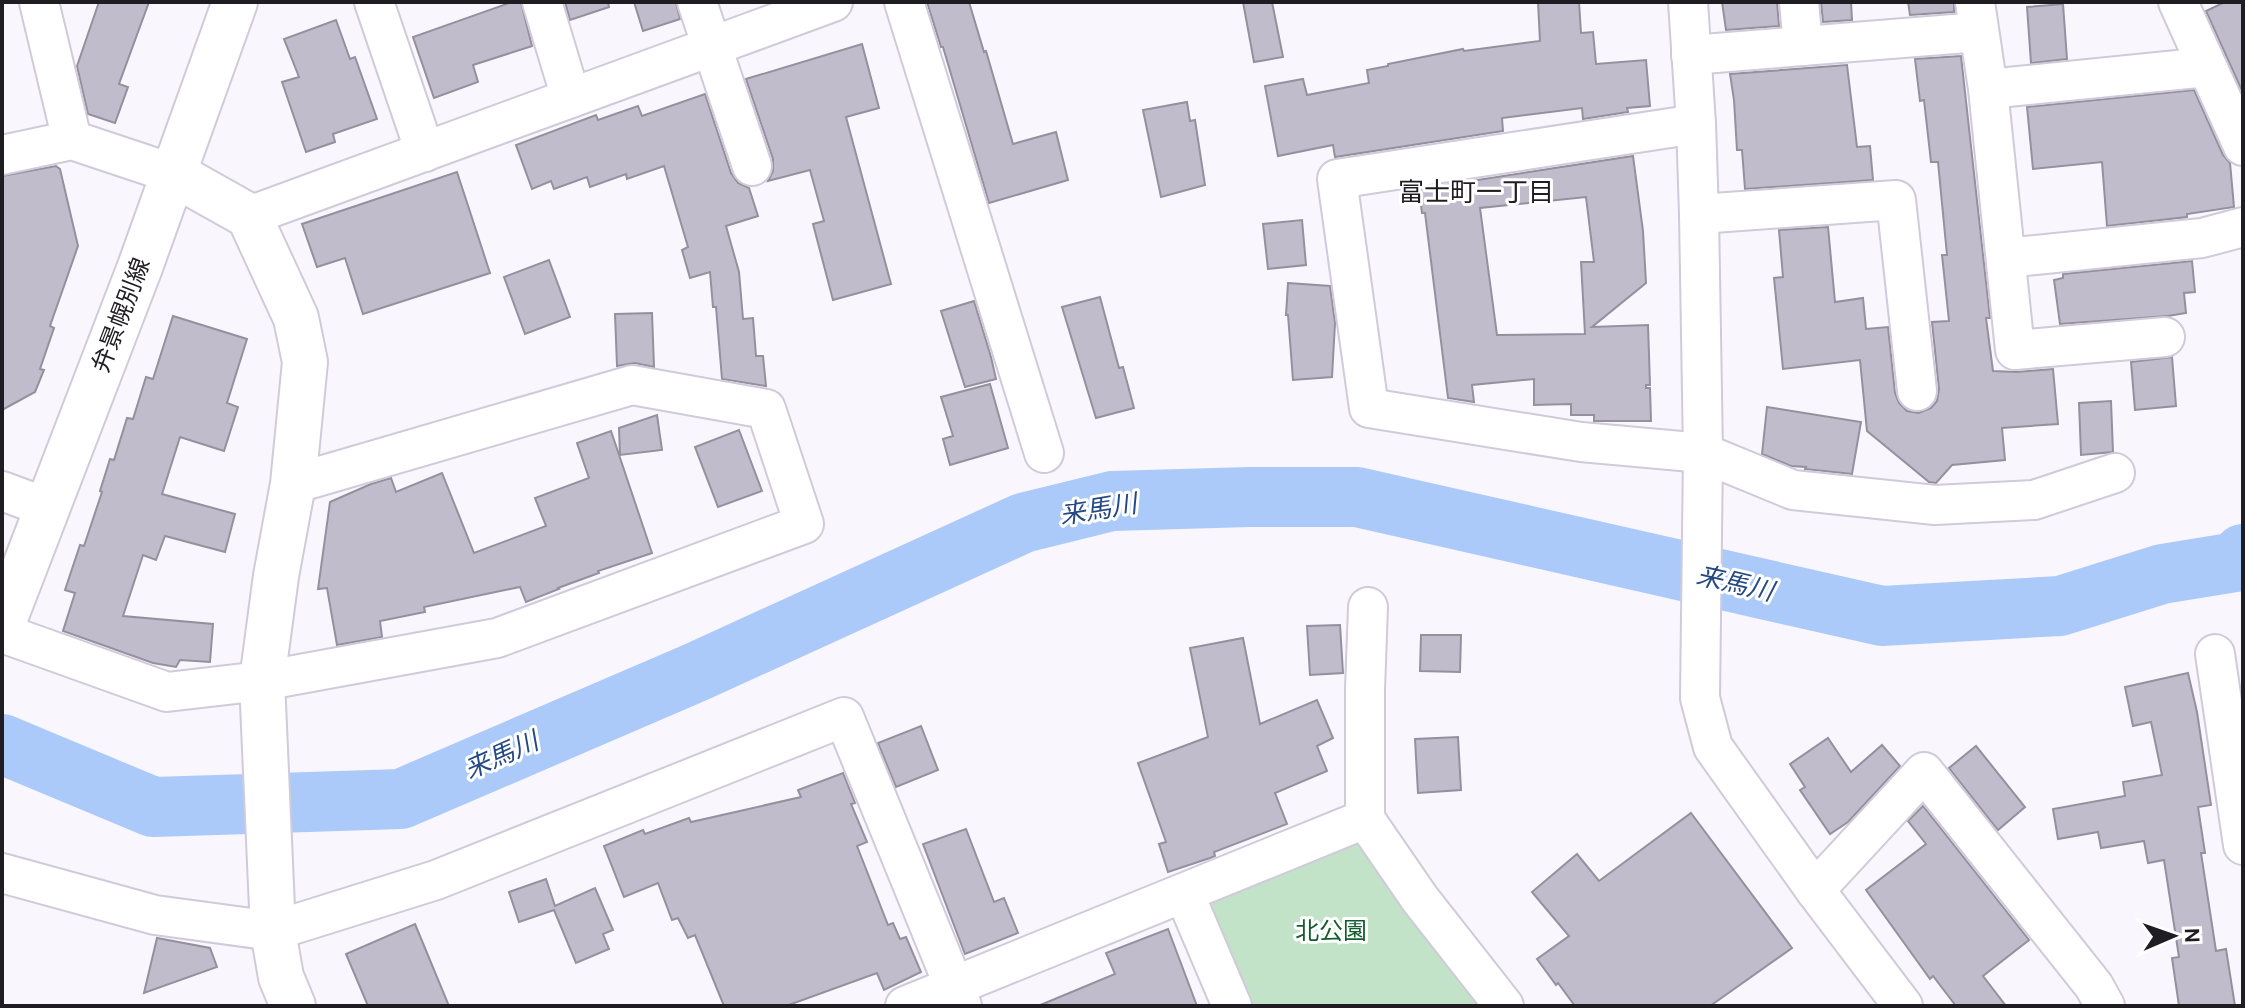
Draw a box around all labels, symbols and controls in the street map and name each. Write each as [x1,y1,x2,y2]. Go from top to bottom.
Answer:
district label: 富士町一丁目 [1398,177,1554,208]
street label: 弁景幌別線 [86,254,156,376]
water label: 来馬川 [1057,488,1142,531]
water label: 来馬川 [1693,560,1779,608]
water label: 来馬川 [459,724,546,785]
north arrow [2133,896,2213,976]
park label: 北公園 [1295,917,1367,945]
text: N [2179,927,2205,944]

